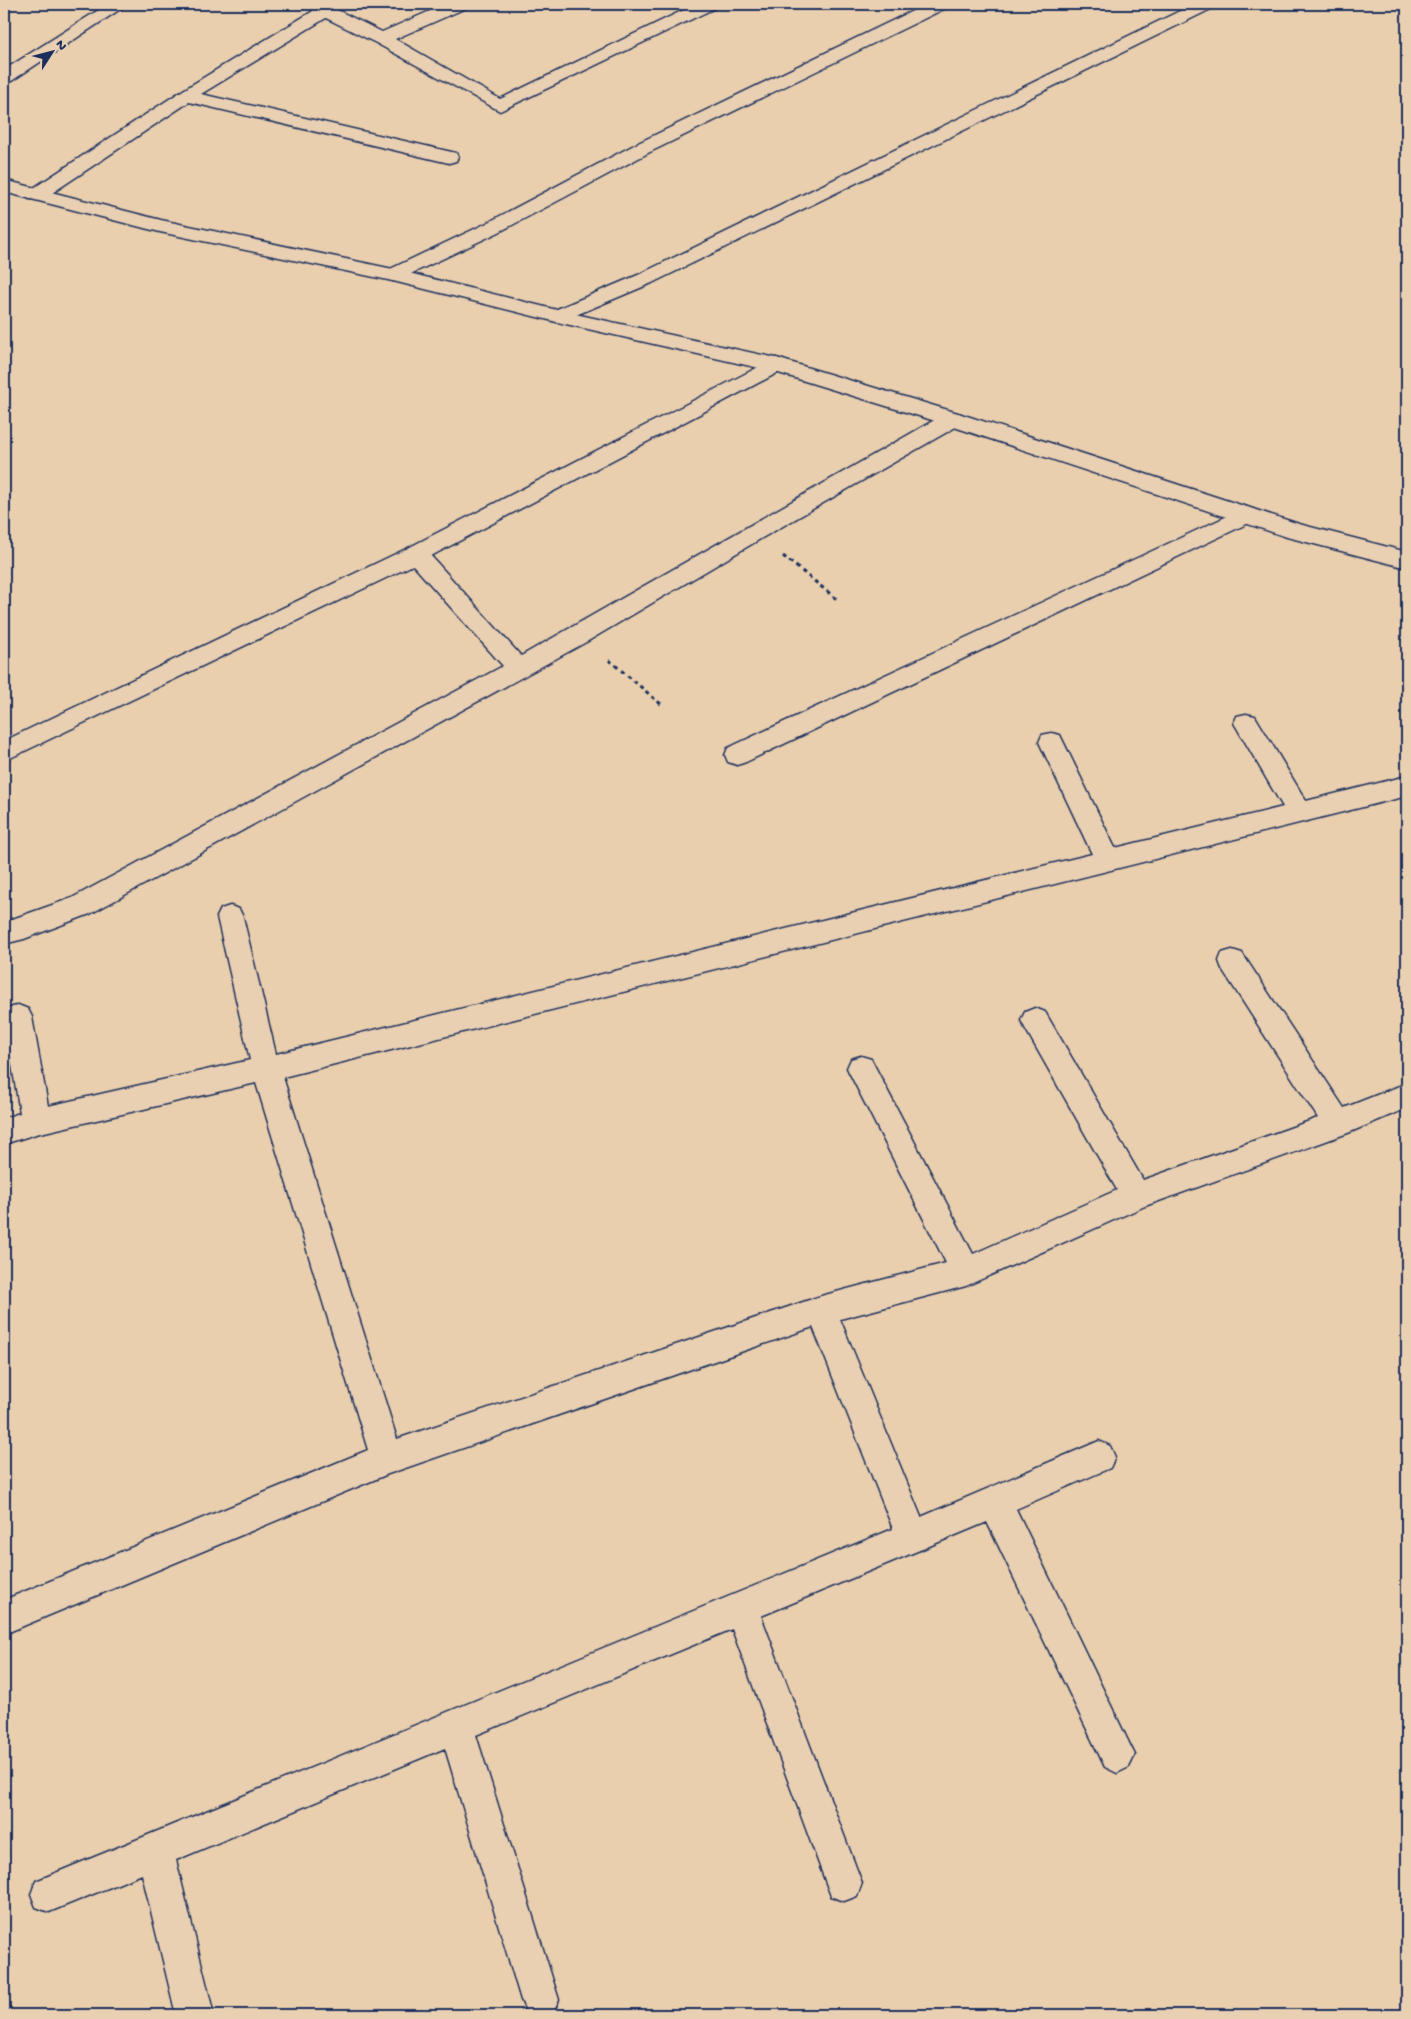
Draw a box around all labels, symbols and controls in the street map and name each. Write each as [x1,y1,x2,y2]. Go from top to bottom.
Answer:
north arrow [28,28,78,78]
text: N [51,37,70,55]

